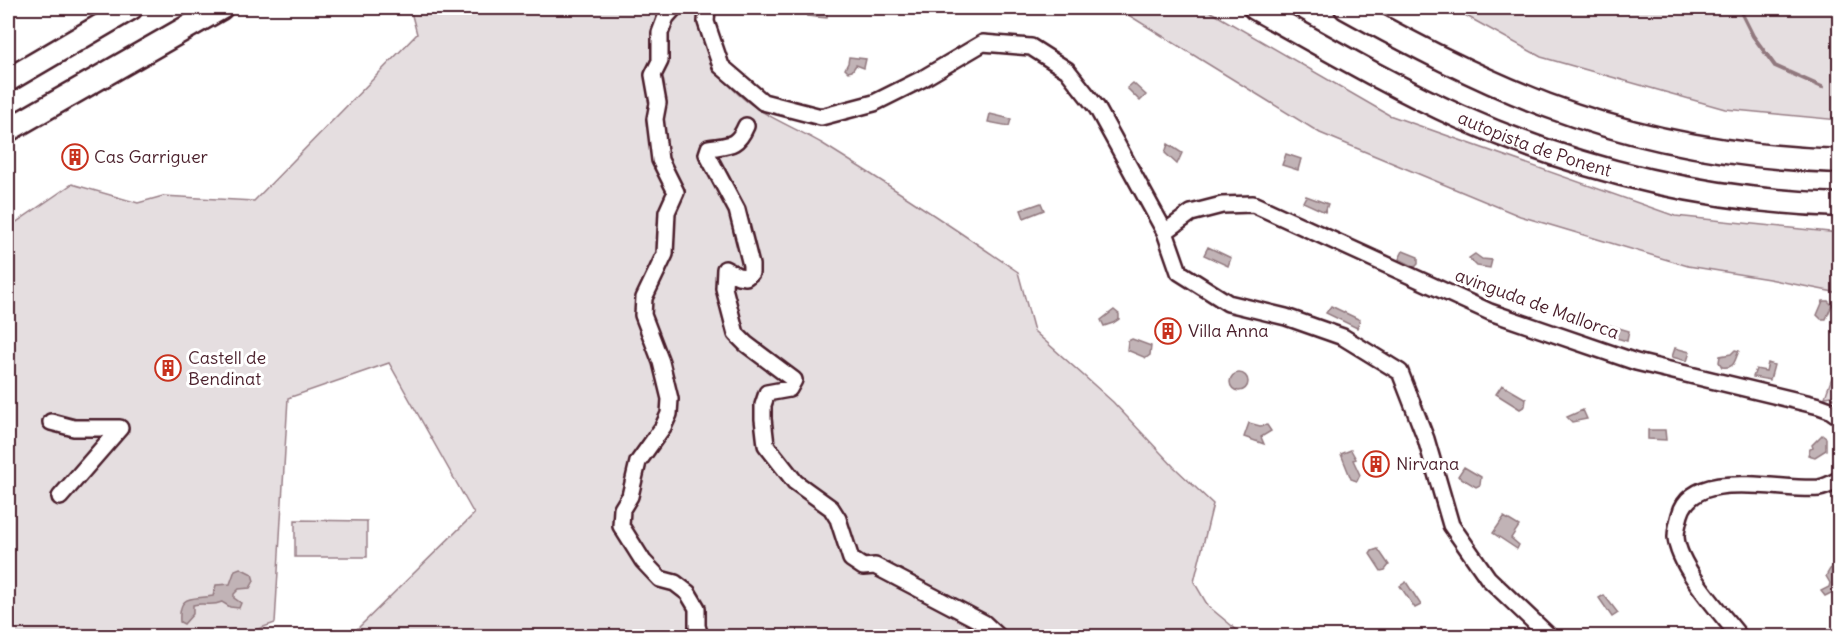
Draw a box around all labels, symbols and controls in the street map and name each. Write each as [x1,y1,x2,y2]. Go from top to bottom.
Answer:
street label: autopista de Ponent [1455,106,1614,182]
building icon: Cas Garriguer [60,142,90,172]
place label: Cas Garriguer [94,145,209,168]
street label: avinguda de Mallorca [1452,263,1622,344]
building icon: Villa Anna [1153,316,1183,346]
place label: Villa Anna [1188,319,1269,342]
place label: Castell de Bendinat [188,346,266,390]
building icon: Castell de Bendinat [153,353,183,383]
building icon: Nirvana [1361,449,1391,479]
place label: Nirvana [1396,452,1459,475]

